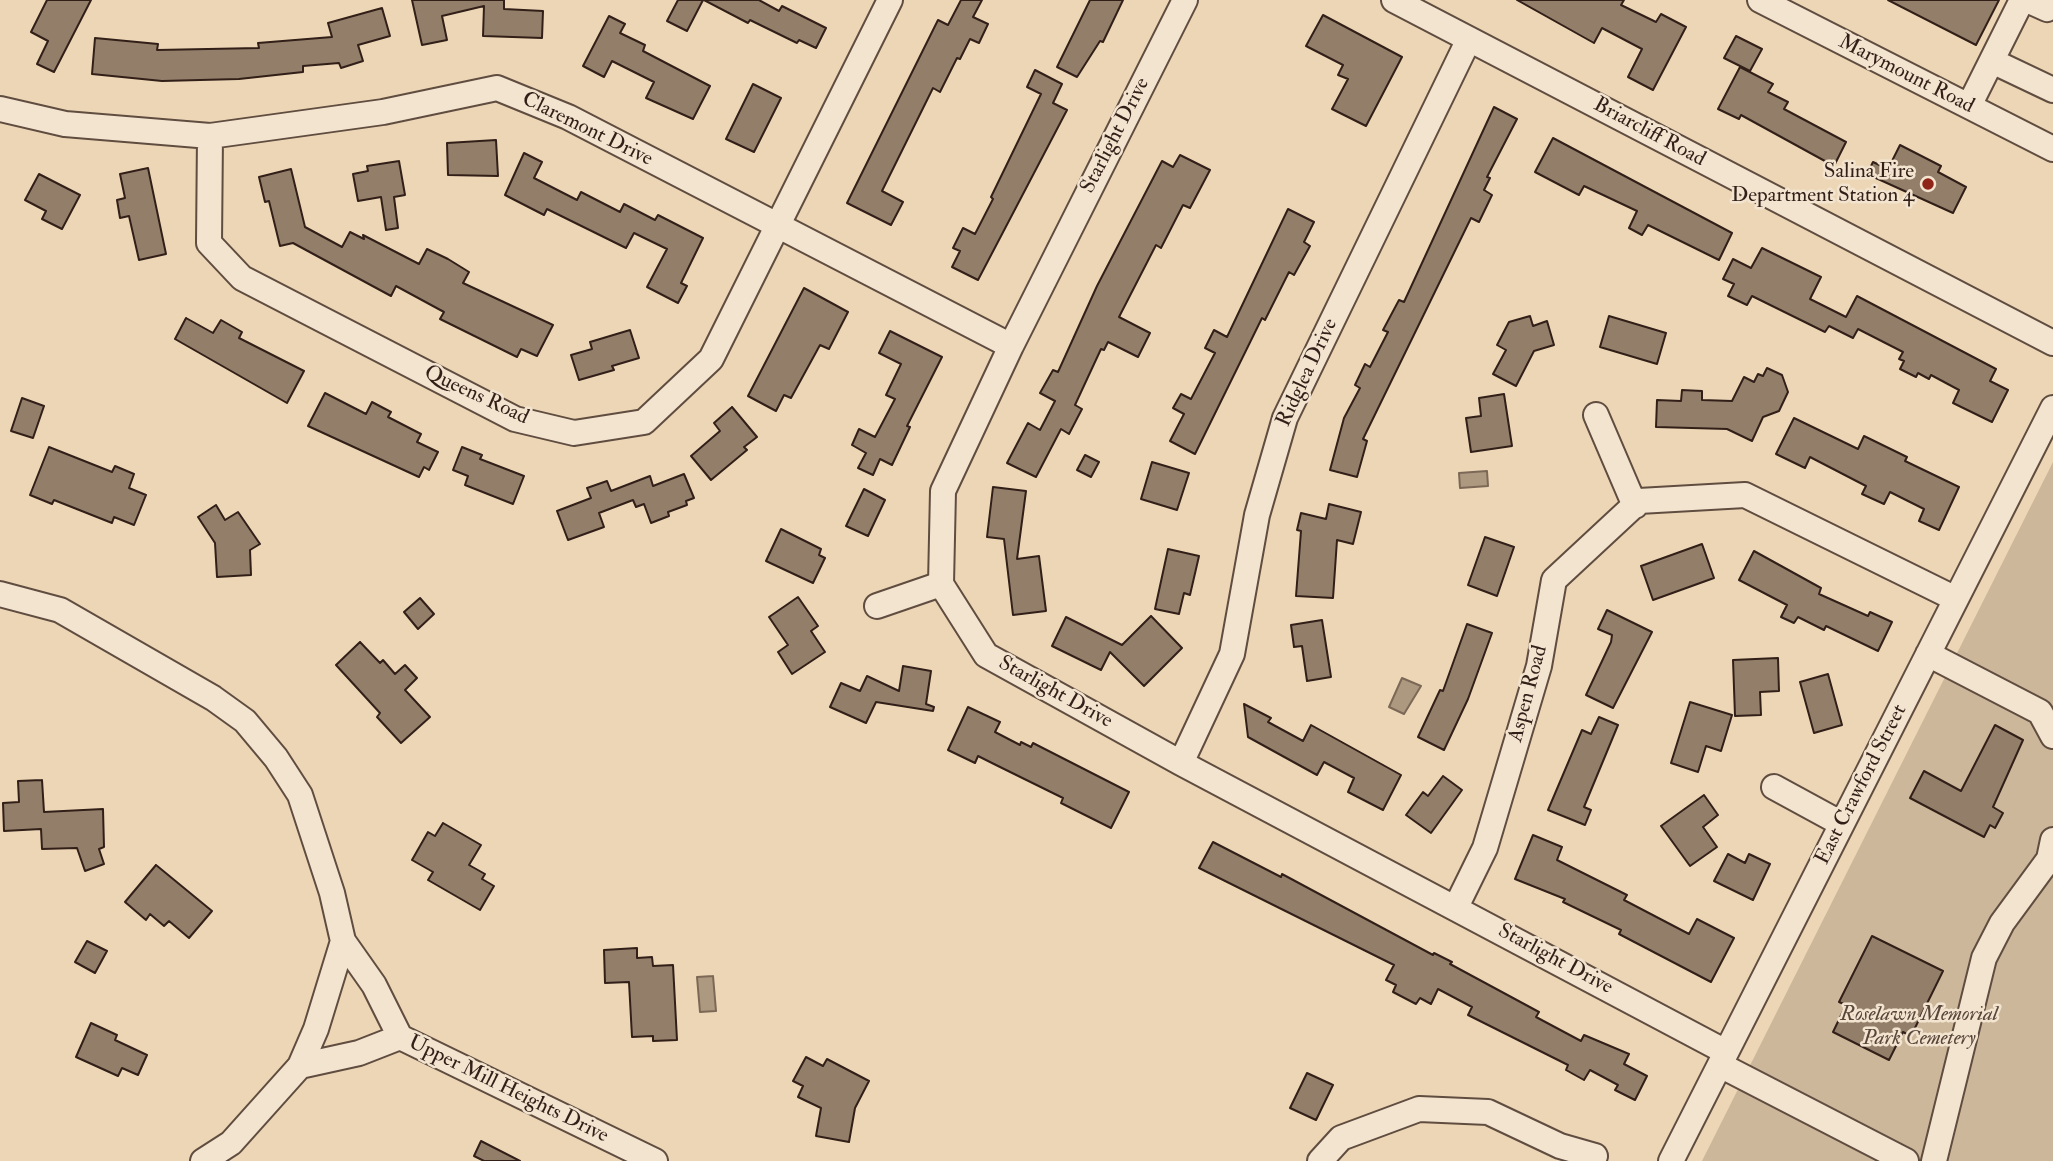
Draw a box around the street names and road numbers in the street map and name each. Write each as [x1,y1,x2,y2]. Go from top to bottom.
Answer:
street label: Marymount Road [1834,30,1978,120]
street label: Starlight Drive [1076,74,1156,198]
street label: Claremont Drive [518,87,656,173]
street label: Briarcliff Road [1589,93,1709,173]
street label: Ridglea Drive [1272,315,1344,431]
street label: Queens Road [420,361,532,431]
street label: Aspen Road [1504,643,1554,745]
street label: Starlight Drive [994,651,1116,735]
street label: East Crawford Street [1811,701,1913,869]
street label: Starlight Drive [1493,919,1617,1001]
street label: Upper Mill Heights Drive [404,1031,612,1149]

